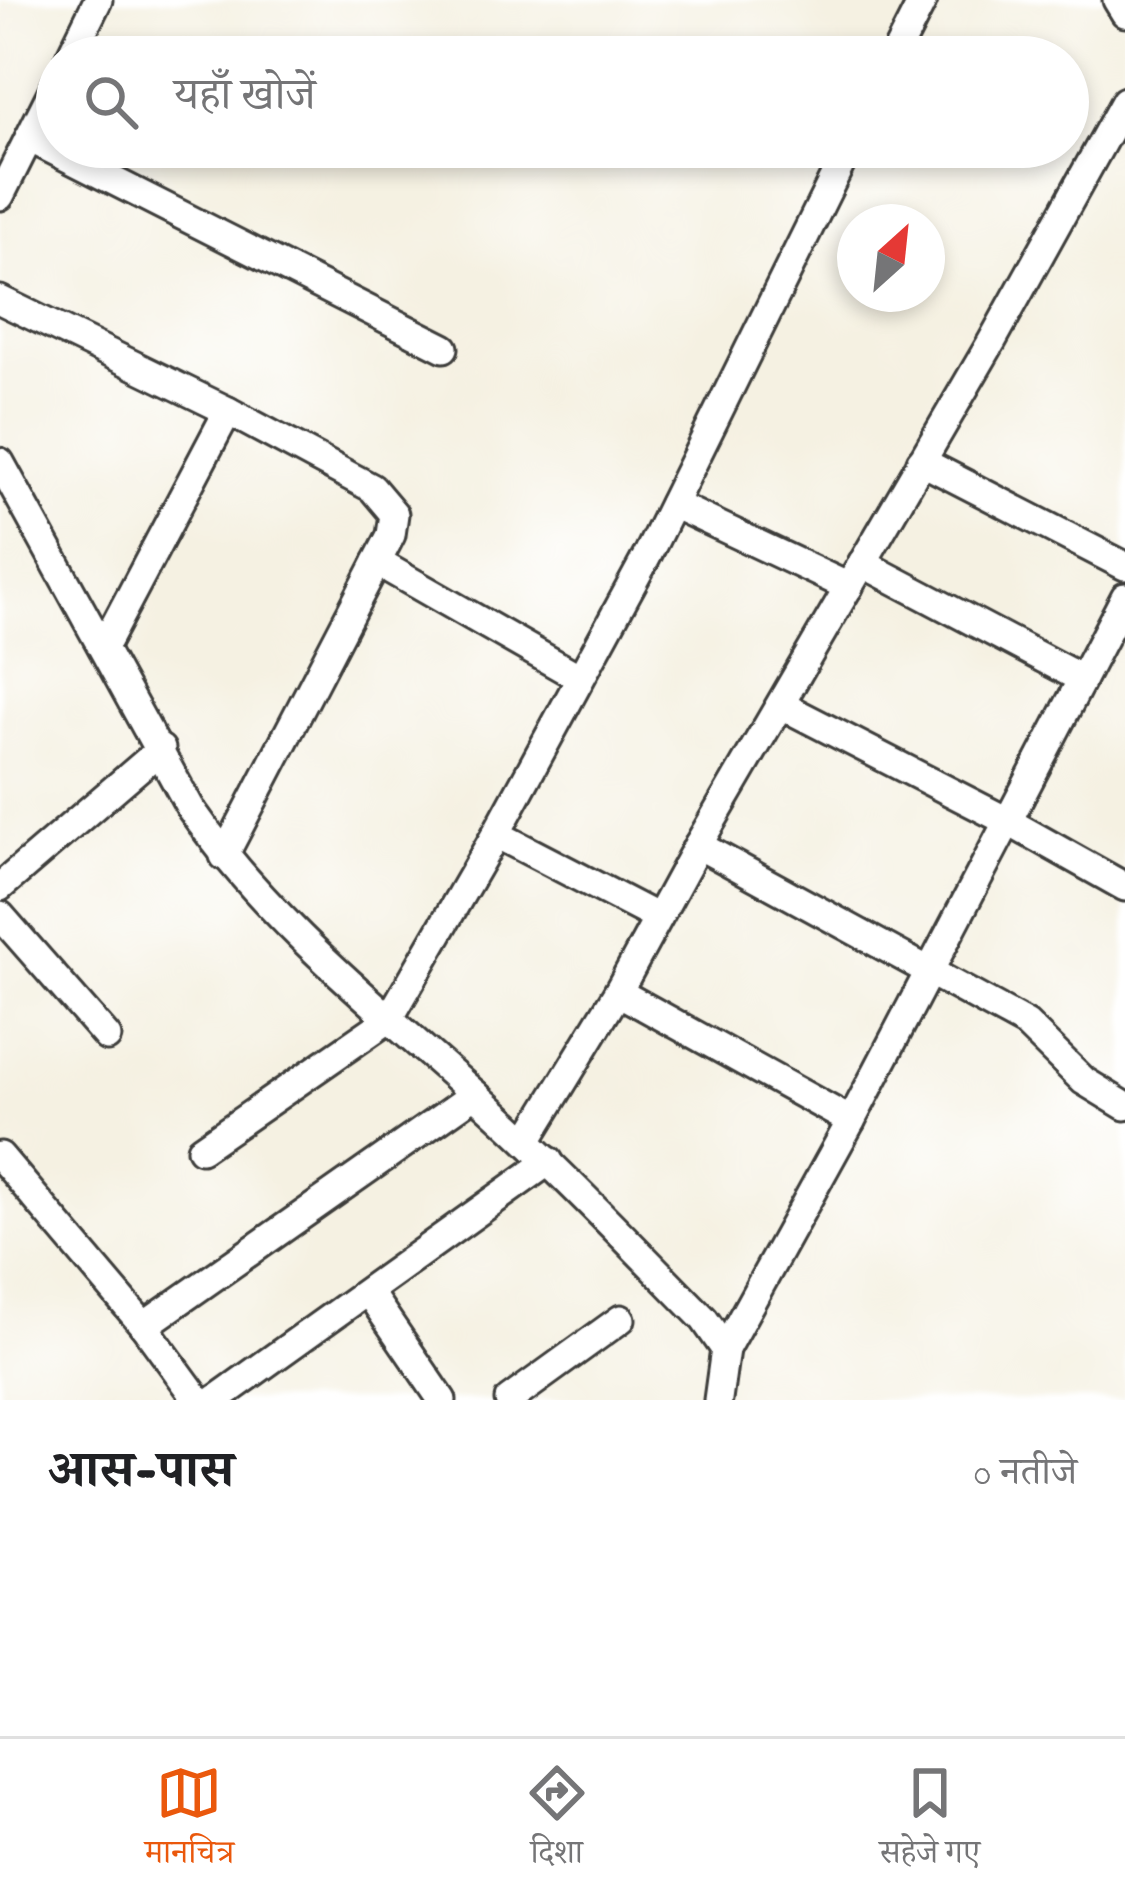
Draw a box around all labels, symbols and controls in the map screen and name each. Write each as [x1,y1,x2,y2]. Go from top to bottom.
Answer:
search box [36,36,1089,168]
text: यहाँ खोजें [174,68,316,125]
icon: search [78,69,144,135]
north arrow [837,204,945,312]
text: आस-पास [48,1440,234,1505]
text: 0 नतीजे [973,1449,1077,1498]
tab: मानचित्र [145,1760,234,1884]
tab: दिशा [524,1760,590,1884]
tab: सहेजे गए [879,1760,980,1884]

